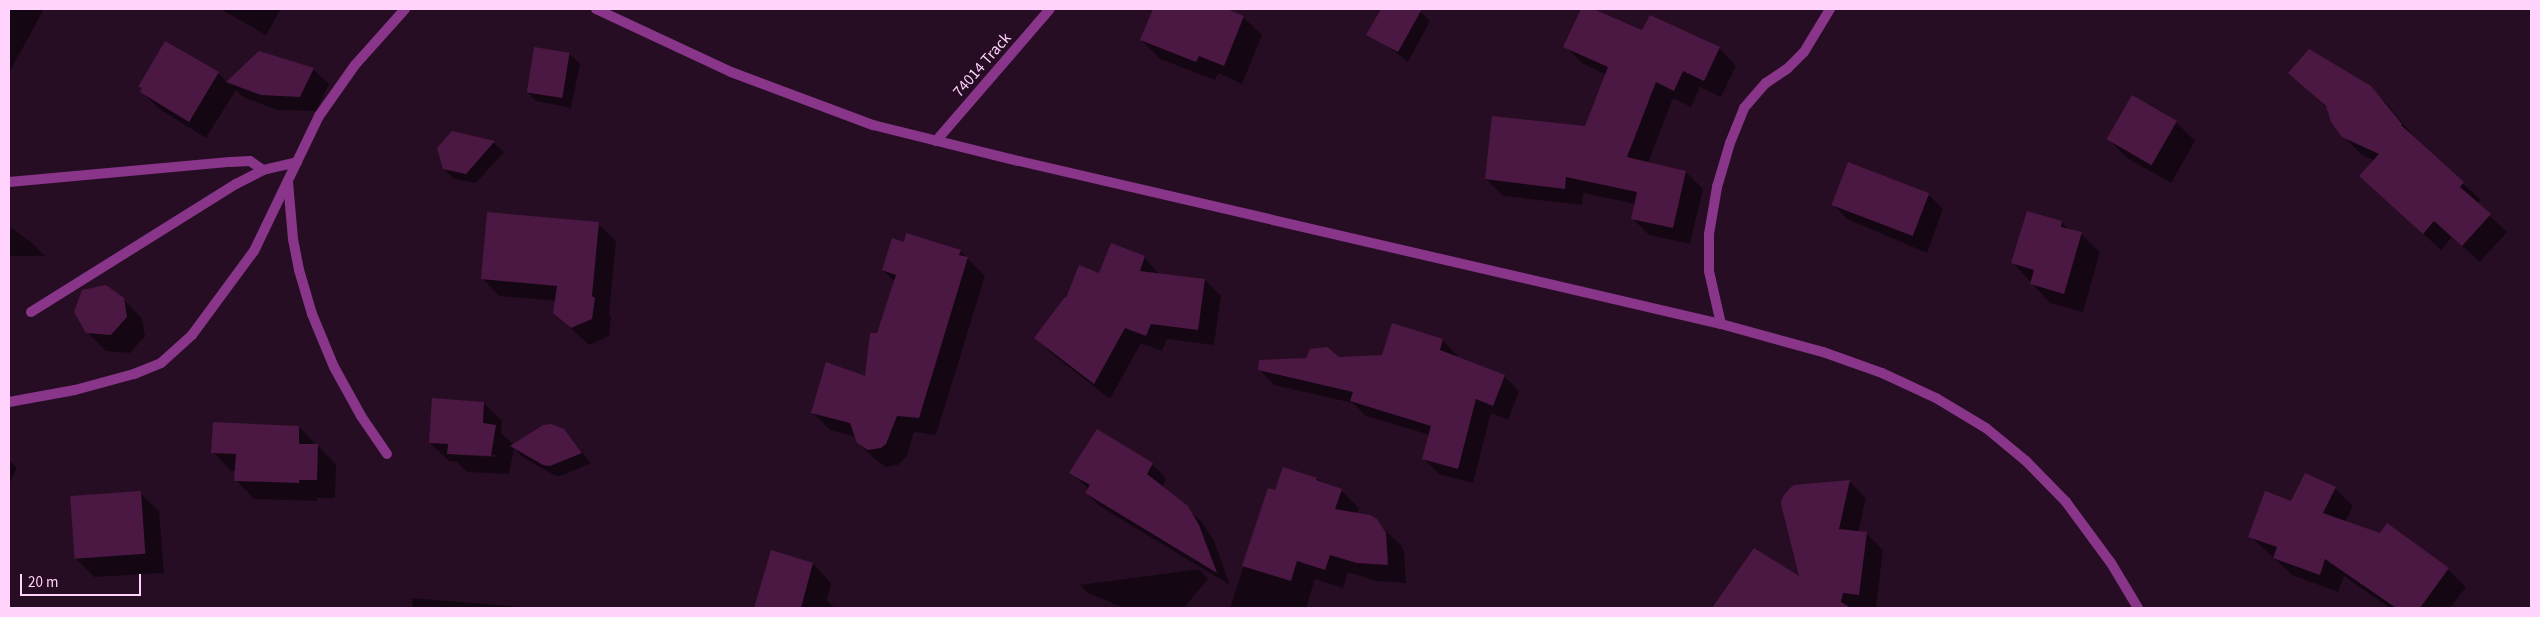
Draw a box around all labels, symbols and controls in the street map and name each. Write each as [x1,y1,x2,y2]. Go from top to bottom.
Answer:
street label: 74014 Track [949,29,1015,101]
scale bar [22,564,144,596]
text: 20 m [28,572,58,593]

